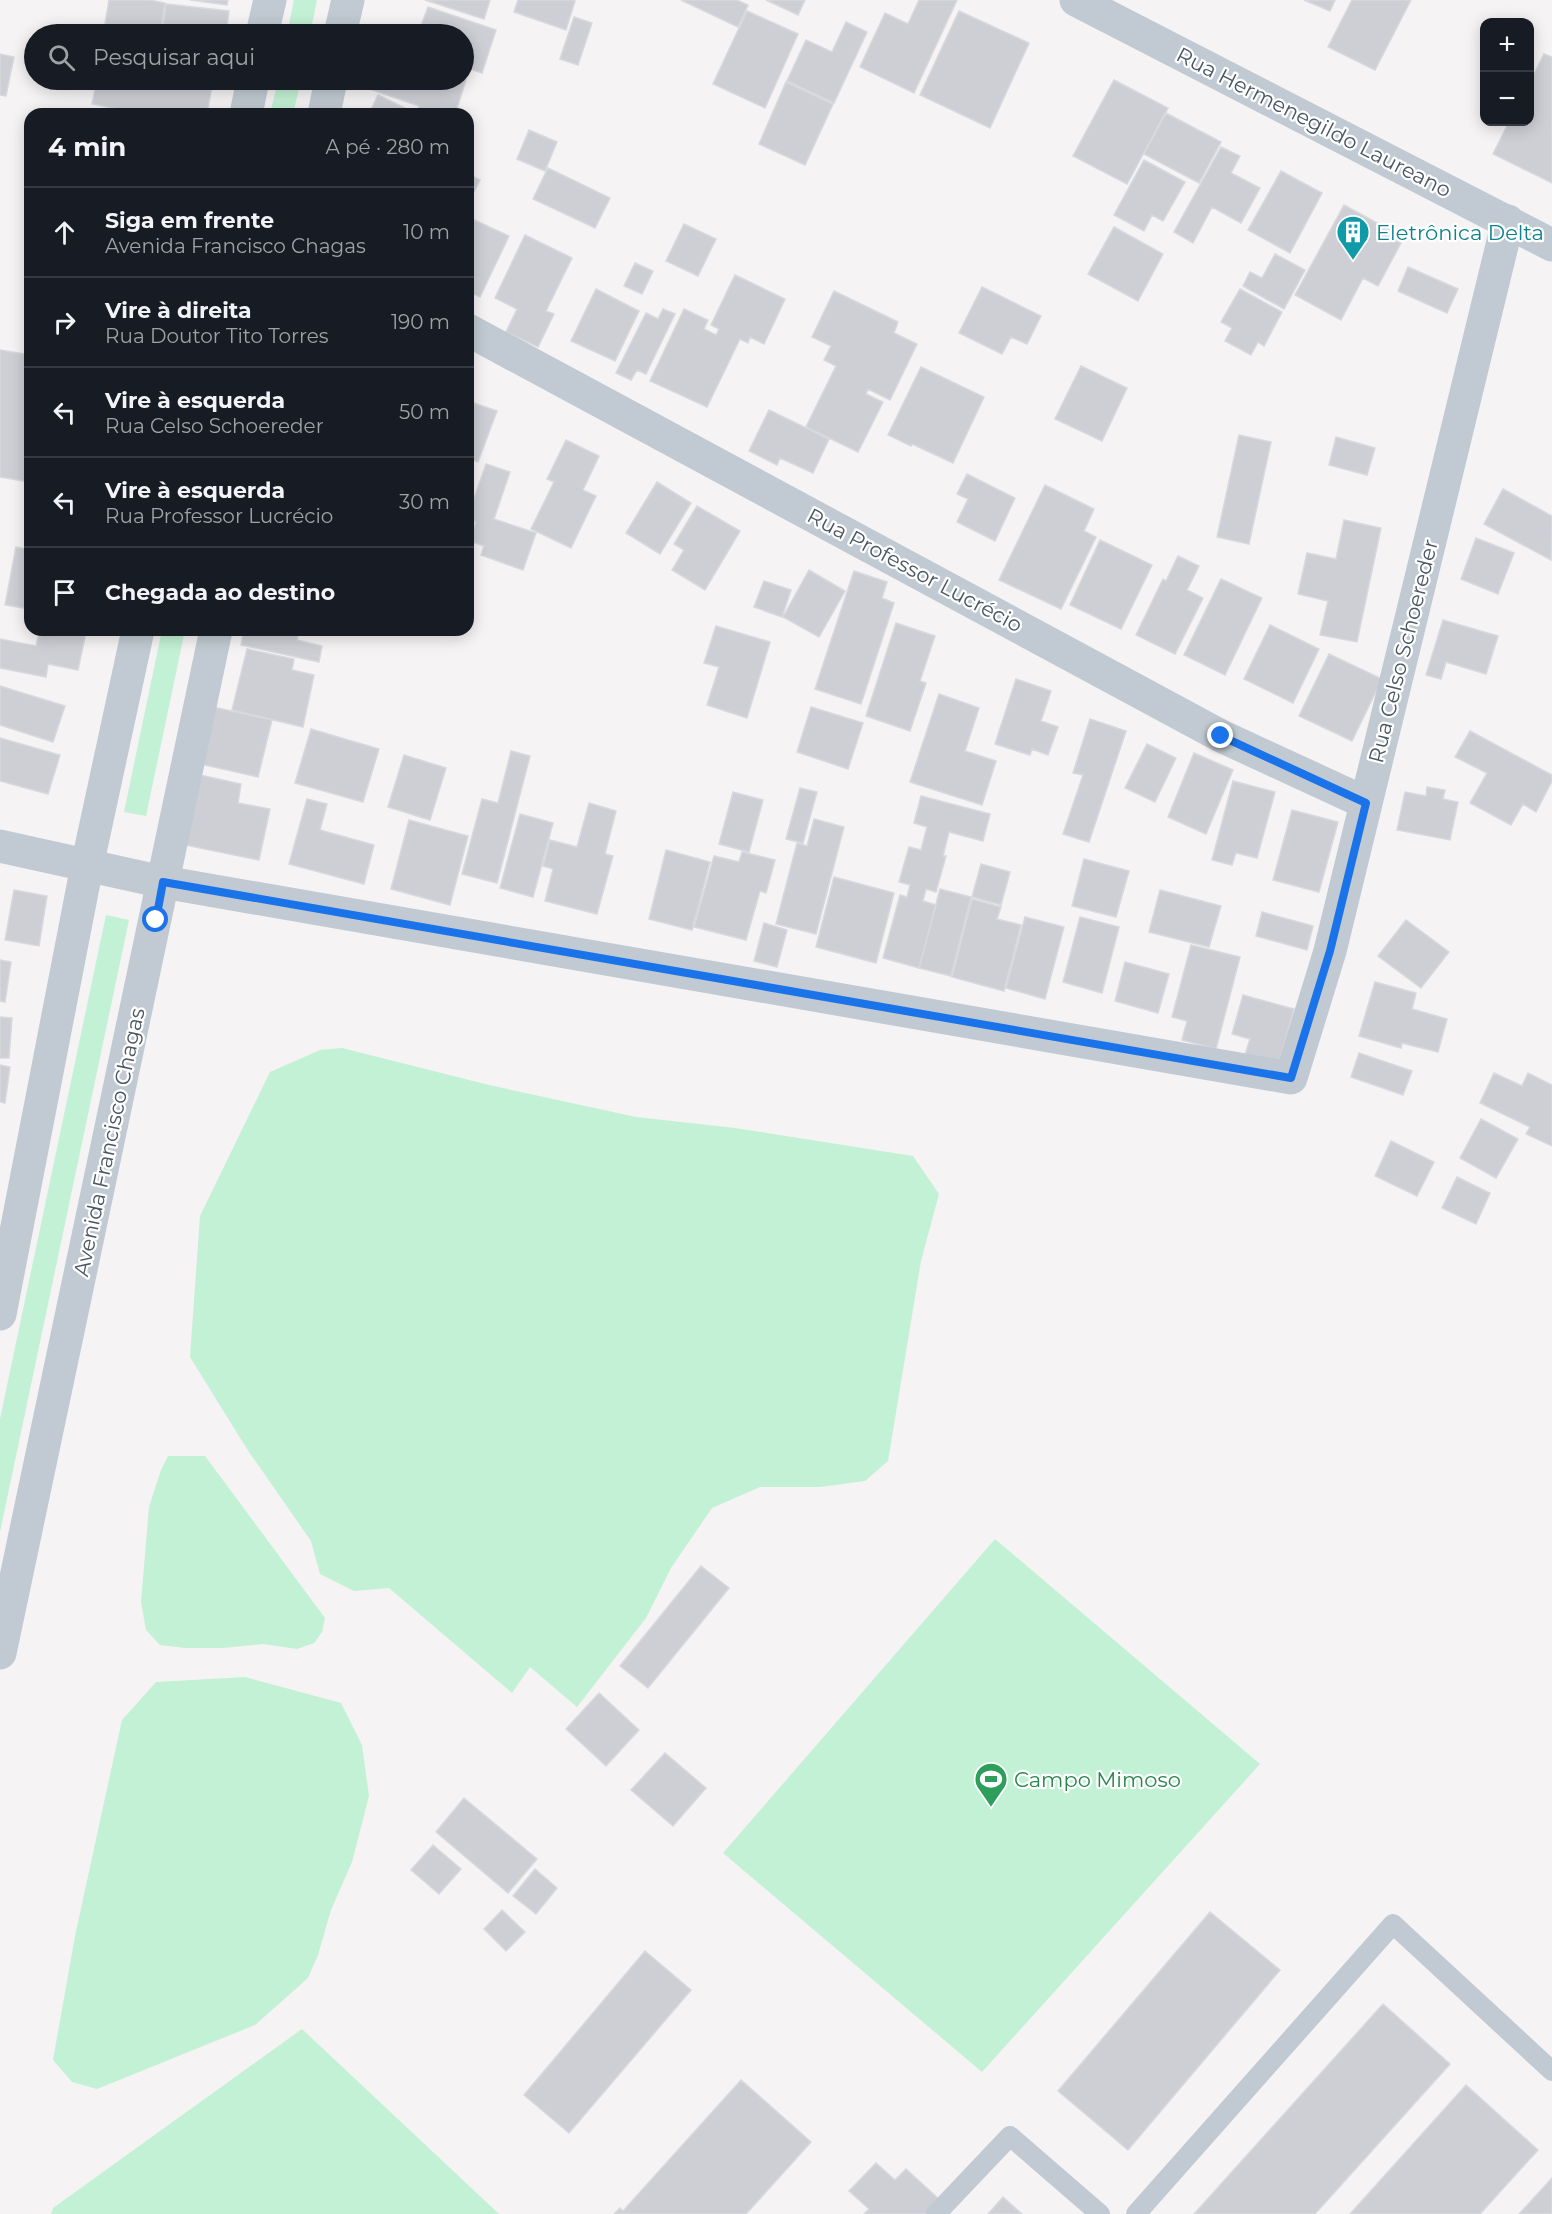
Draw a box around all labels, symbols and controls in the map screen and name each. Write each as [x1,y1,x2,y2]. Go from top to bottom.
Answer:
map controls [1480,18,1534,126]
button: + [1480,18,1534,72]
search box [24,24,474,90]
icon: search [45,41,78,74]
street label: Rua Hermenegildo Laureano [1173,42,1455,202]
text: Pesquisar aqui [93,44,255,71]
button: − [1480,72,1534,126]
text: 4 min [48,131,126,163]
text: A pé · 280 m [325,135,450,159]
text: Siga em frente [105,207,274,234]
building icon: Eletrônica Delta [1335,214,1371,261]
icon: ahead [48,216,81,249]
text: 10 m [403,220,450,244]
place label: Eletrônica Delta [1376,220,1544,245]
text: Avenida Francisco Chagas [105,234,366,258]
text: Vire à direita [105,297,252,324]
icon: right [48,306,81,339]
text: 190 m [391,310,450,334]
text: Rua Doutor Tito Torres [105,324,329,348]
text: Vire à esquerda [105,387,285,414]
icon: left [48,396,81,429]
text: 50 m [399,400,450,424]
text: Rua Celso Schoereder [105,414,324,438]
text: Vire à esquerda [105,477,285,504]
icon: left [48,486,81,519]
text: 30 m [399,490,450,514]
street label: Rua Professor Lucrécio [803,503,1027,637]
text: Rua Professor Lucrécio [105,504,333,528]
street label: Rua Celso Schoereder [1363,537,1443,765]
icon: arrive [48,576,81,609]
text: Chegada ao destino [105,579,335,606]
route end [1207,722,1233,748]
route start [142,906,168,932]
street label: Avenida Francisco Chagas [68,1005,150,1279]
sports icon: Campo Mimoso [973,1761,1009,1808]
place label: Campo Mimoso [1014,1767,1181,1792]

